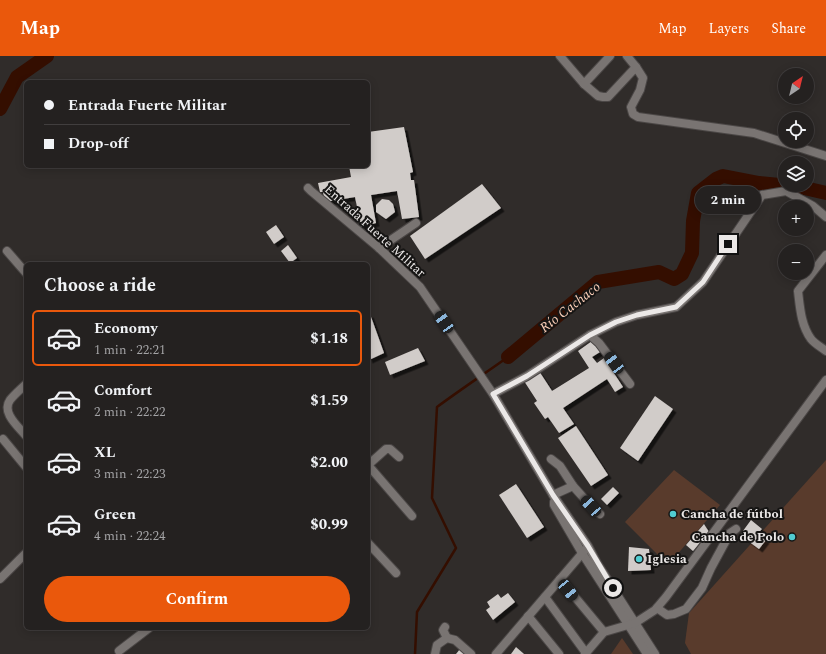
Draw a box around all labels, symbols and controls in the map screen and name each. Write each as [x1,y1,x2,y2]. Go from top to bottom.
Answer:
text: Map [20,14,60,43]
text: Map [658,18,687,39]
text: Layers [709,18,749,39]
text: Share [771,18,806,39]
north arrow [778,68,814,104]
map controls [778,68,814,280]
text: Entrada Fuerte Militar [68,94,226,117]
button: locate [778,112,814,148]
text: Drop-off [68,132,129,155]
button: layers [778,156,814,192]
street label: Entrada Fuerte Militar [320,180,430,282]
callout: 2 min [695,186,761,214]
text: 2 min [711,190,745,210]
button: + [778,200,814,236]
route end [719,235,737,253]
button: − [778,244,814,280]
text: Choose a ride [44,272,156,299]
water label: Río Cachaco [535,276,605,338]
car [432,309,456,335]
text: Economy [94,317,158,340]
icon: car [46,320,82,356]
text: $1.18 [310,327,348,350]
text: 1 min · 22:21 [94,340,166,360]
car [602,350,626,376]
text: Comfort [94,379,152,402]
icon: car [46,382,82,418]
text: $1.59 [310,389,348,412]
text: 2 min · 22:22 [94,402,166,422]
text: XL [94,441,115,464]
icon: car [46,444,82,480]
text: $2.00 [310,451,348,474]
text: 3 min · 22:23 [94,464,166,484]
car [579,493,603,519]
text: Green [94,503,136,526]
place label: Cancha de fútbol [681,504,783,524]
icon: car [46,506,82,542]
marker: Cancha de fútbol [668,509,678,519]
text: $0.99 [310,513,348,536]
text: 4 min · 22:24 [94,526,166,546]
place label: Cancha de Polo [691,527,784,547]
marker: Cancha de Polo [787,532,797,542]
place label: Iglesia [647,549,687,569]
marker: Iglesia [634,554,644,564]
button: Confirm [44,576,350,622]
car [556,577,580,603]
route start [604,579,622,597]

